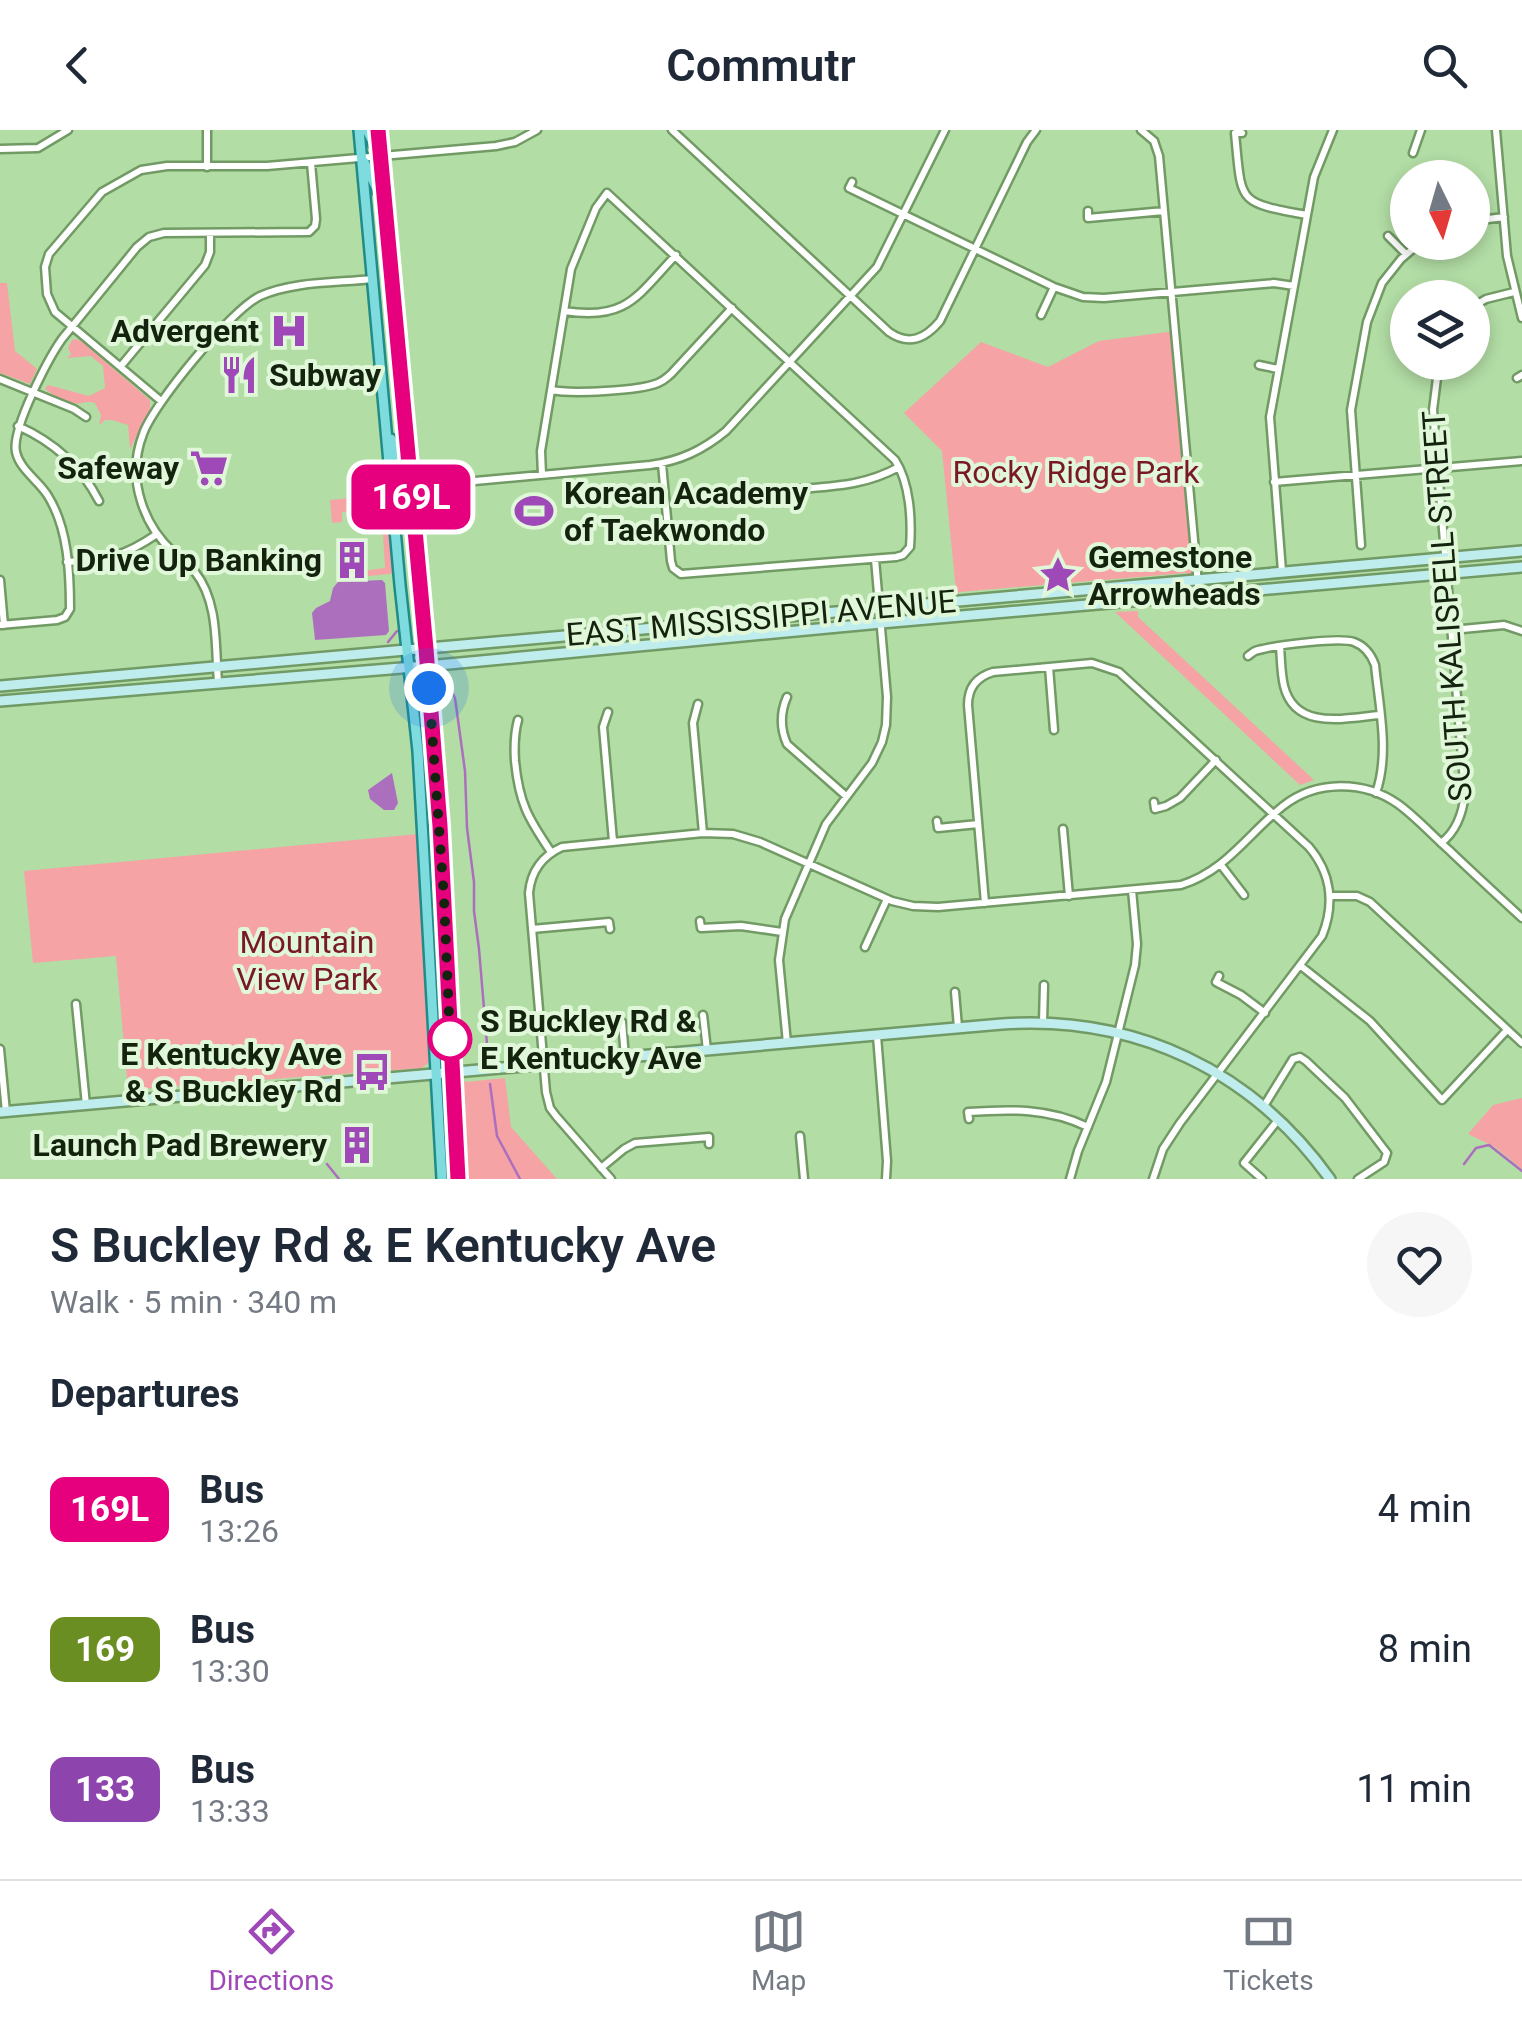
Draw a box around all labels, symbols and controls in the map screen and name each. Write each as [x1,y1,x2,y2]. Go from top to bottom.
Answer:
icon: back [50,38,105,93]
icon: search [1417,38,1472,93]
text: Commutr [666,39,856,92]
north arrow [1390,160,1490,260]
map controls [1390,160,1490,380]
button: layers [1390,280,1490,380]
hospital icon: Advergent [268,310,310,352]
place label: Advergent [110,312,259,350]
restaurant icon: Subway [218,354,260,396]
place label: Subway [269,356,382,394]
street label: SOUTH KALISPELL STREET [1414,409,1480,803]
supermarket icon: Safeway [188,447,230,489]
place label: Safeway [57,449,180,487]
park label: Rocky Ridge Park [953,453,1200,491]
line badge: 169L [341,464,481,530]
place label: Korean Academy of Taekwondo [564,474,809,549]
text: 169L [371,477,451,518]
sports icon: Korean Academy of Taekwondo [513,490,555,532]
place label: Gemestone Arrowheads [1088,538,1261,613]
building icon: Drive Up Banking [331,539,373,581]
place label: Drive Up Banking [75,541,322,579]
place icon: Gemestone Arrowheads [1037,554,1079,596]
street label: EAST MISSISSIPPI AVENUE [564,582,958,654]
your location [404,663,454,713]
park label: Mountain View Park [236,923,379,998]
place label: S Buckley Rd & E Kentucky Ave [480,1002,702,1077]
marker: S Buckley Rd & E Kentucky Ave [429,1018,471,1060]
place label: E Kentucky Ave & S Buckley Rd [120,1035,342,1110]
bus stop icon: E Kentucky Ave & S Buckley Rd [351,1051,393,1093]
building icon: Launch Pad Brewery [336,1124,378,1166]
place label: Launch Pad Brewery [33,1126,328,1164]
button: heart [1367,1212,1472,1317]
text: S Buckley Rd & E Kentucky Ave [50,1217,716,1274]
text: Walk · 5 min · 340 m [50,1283,337,1321]
text: Departures [50,1372,240,1416]
text: Bus [199,1468,264,1512]
text: 4 min [1378,1487,1472,1531]
text: 169L [70,1489,149,1530]
text: 13:26 [199,1512,279,1550]
text: Bus [190,1608,255,1652]
text: 8 min [1378,1627,1472,1671]
text: 169 [75,1629,135,1670]
text: 13:30 [190,1652,270,1690]
text: Bus [190,1748,255,1792]
text: 11 min [1356,1767,1472,1811]
text: 133 [75,1769,135,1810]
text: 13:33 [190,1792,270,1830]
tab: Directions [208,1904,334,1997]
tab: Map [751,1904,806,1997]
tab: Tickets [1223,1904,1314,1997]

